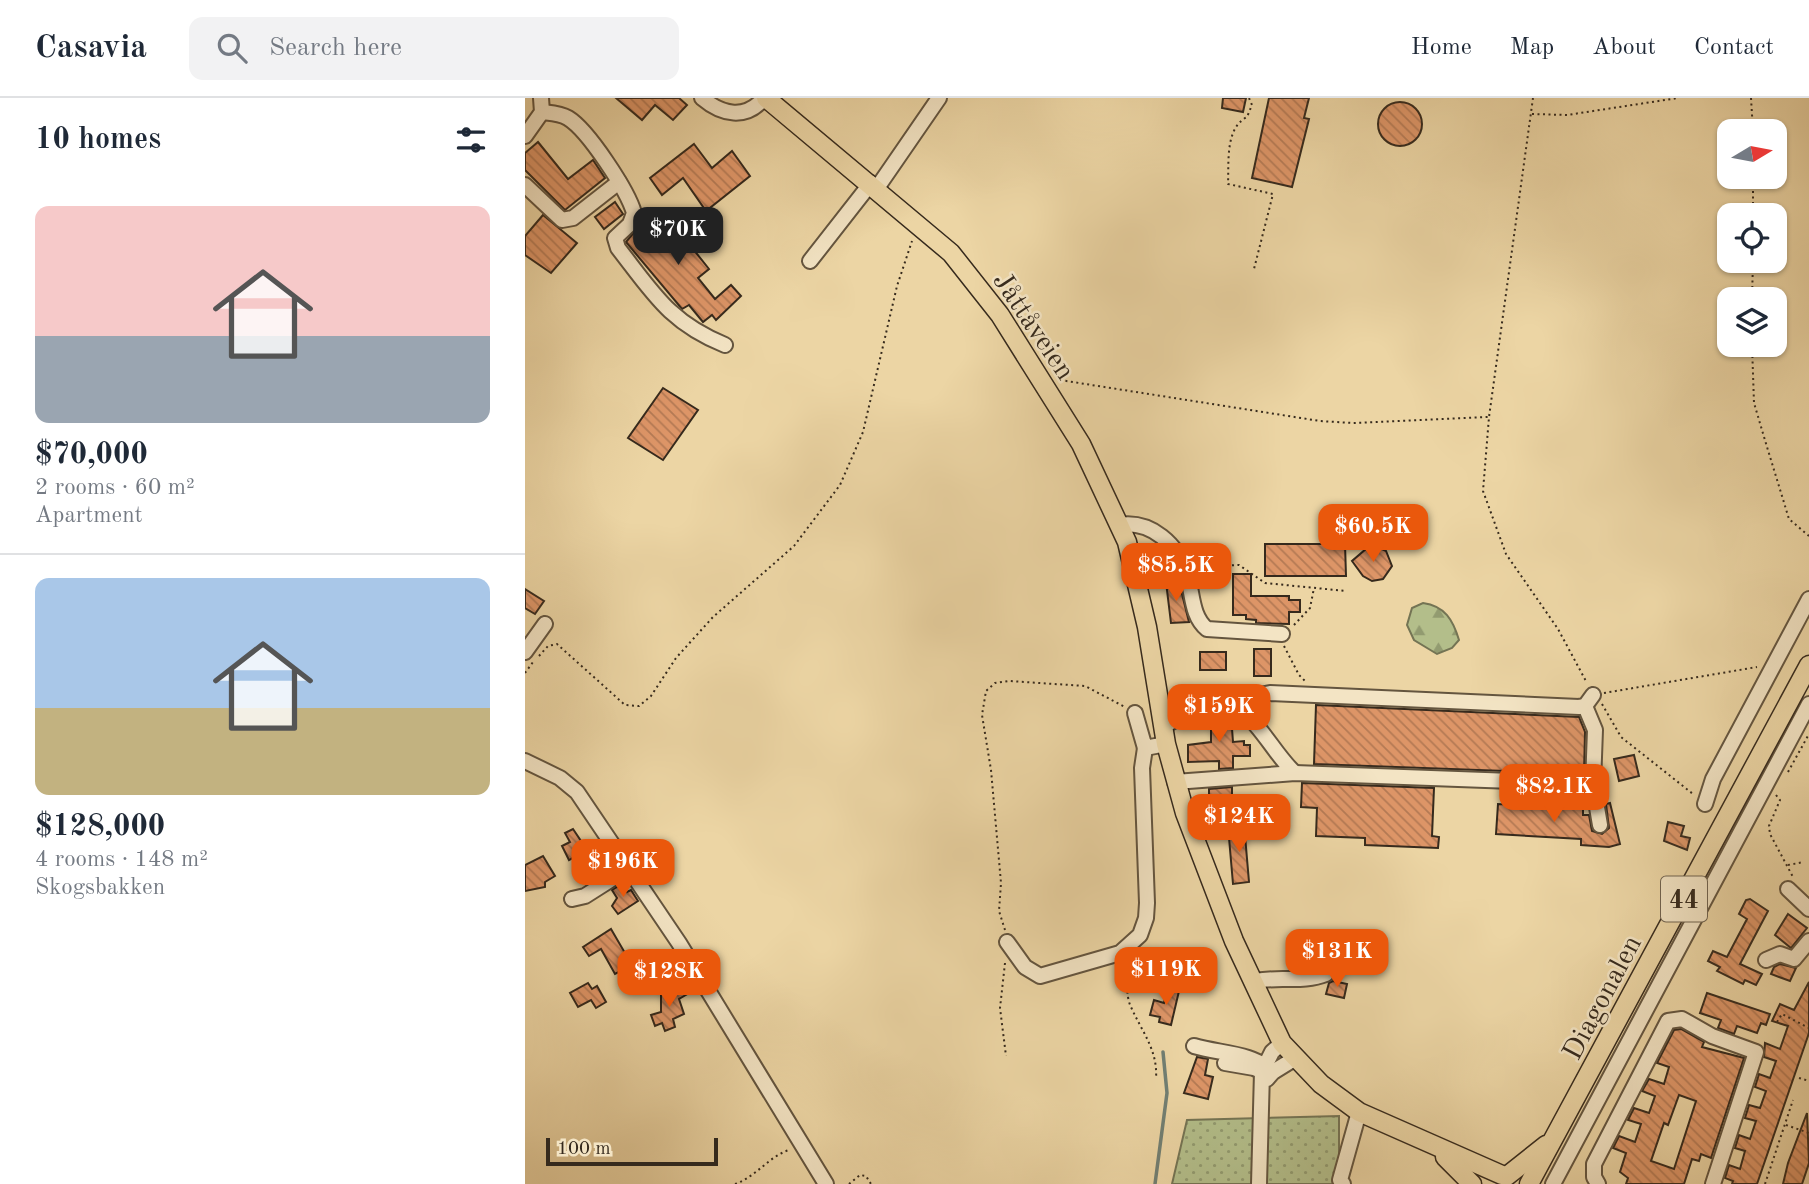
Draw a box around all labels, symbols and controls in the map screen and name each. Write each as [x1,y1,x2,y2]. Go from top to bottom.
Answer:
search box [189,17,679,80]
icon: search [213,29,251,67]
text: Casavia [35,32,147,65]
text: Search here [269,35,402,61]
text: Home [1411,36,1472,60]
text: Map [1510,36,1554,60]
text: About [1592,36,1656,60]
text: Contact [1694,36,1774,60]
north arrow [1717,119,1787,189]
map controls [1717,119,1787,357]
icon: filters [452,121,490,159]
text: 10 homes [35,125,161,155]
button: locate [1717,203,1787,273]
pin: $70K [637,208,719,267]
text: $70K [649,218,707,241]
icon: home [200,251,326,377]
street label: Jåttåveien [986,268,1079,386]
button: layers [1717,287,1787,357]
text: $70,000 [35,440,148,470]
text: 2 rooms · 60 m² [35,476,195,499]
text: Apartment [35,504,143,527]
pin: $60.5K [1316,504,1430,564]
text: $60.5K [1334,515,1412,538]
pin: $85.5K [1119,544,1233,603]
text: $85.5K [1137,554,1215,577]
icon: home [200,623,326,749]
pin: $159K [1170,684,1268,744]
text: $159K [1183,695,1255,718]
pin: $82.1K [1497,764,1611,824]
text: $82.1K [1515,775,1593,798]
pin: $124K [1190,794,1288,854]
text: $124K [1203,805,1275,828]
text: $128,000 [35,812,165,842]
pin: $196K [574,840,672,899]
text: 4 rooms · 148 m² [35,848,208,871]
text: $196K [587,850,659,873]
text: Skogsbakken [35,876,165,899]
road number: 44 [1661,876,1707,922]
pin: $131K [1288,930,1386,989]
street label: Diagonalen [1559,931,1648,1065]
text: $131K [1301,940,1373,963]
pin: $119K [1117,948,1215,1007]
pin: $128K [620,950,718,1009]
text: $119K [1130,958,1202,981]
text: $128K [633,960,705,983]
scale bar [546,1135,717,1167]
text: 100 m [557,1140,610,1159]

